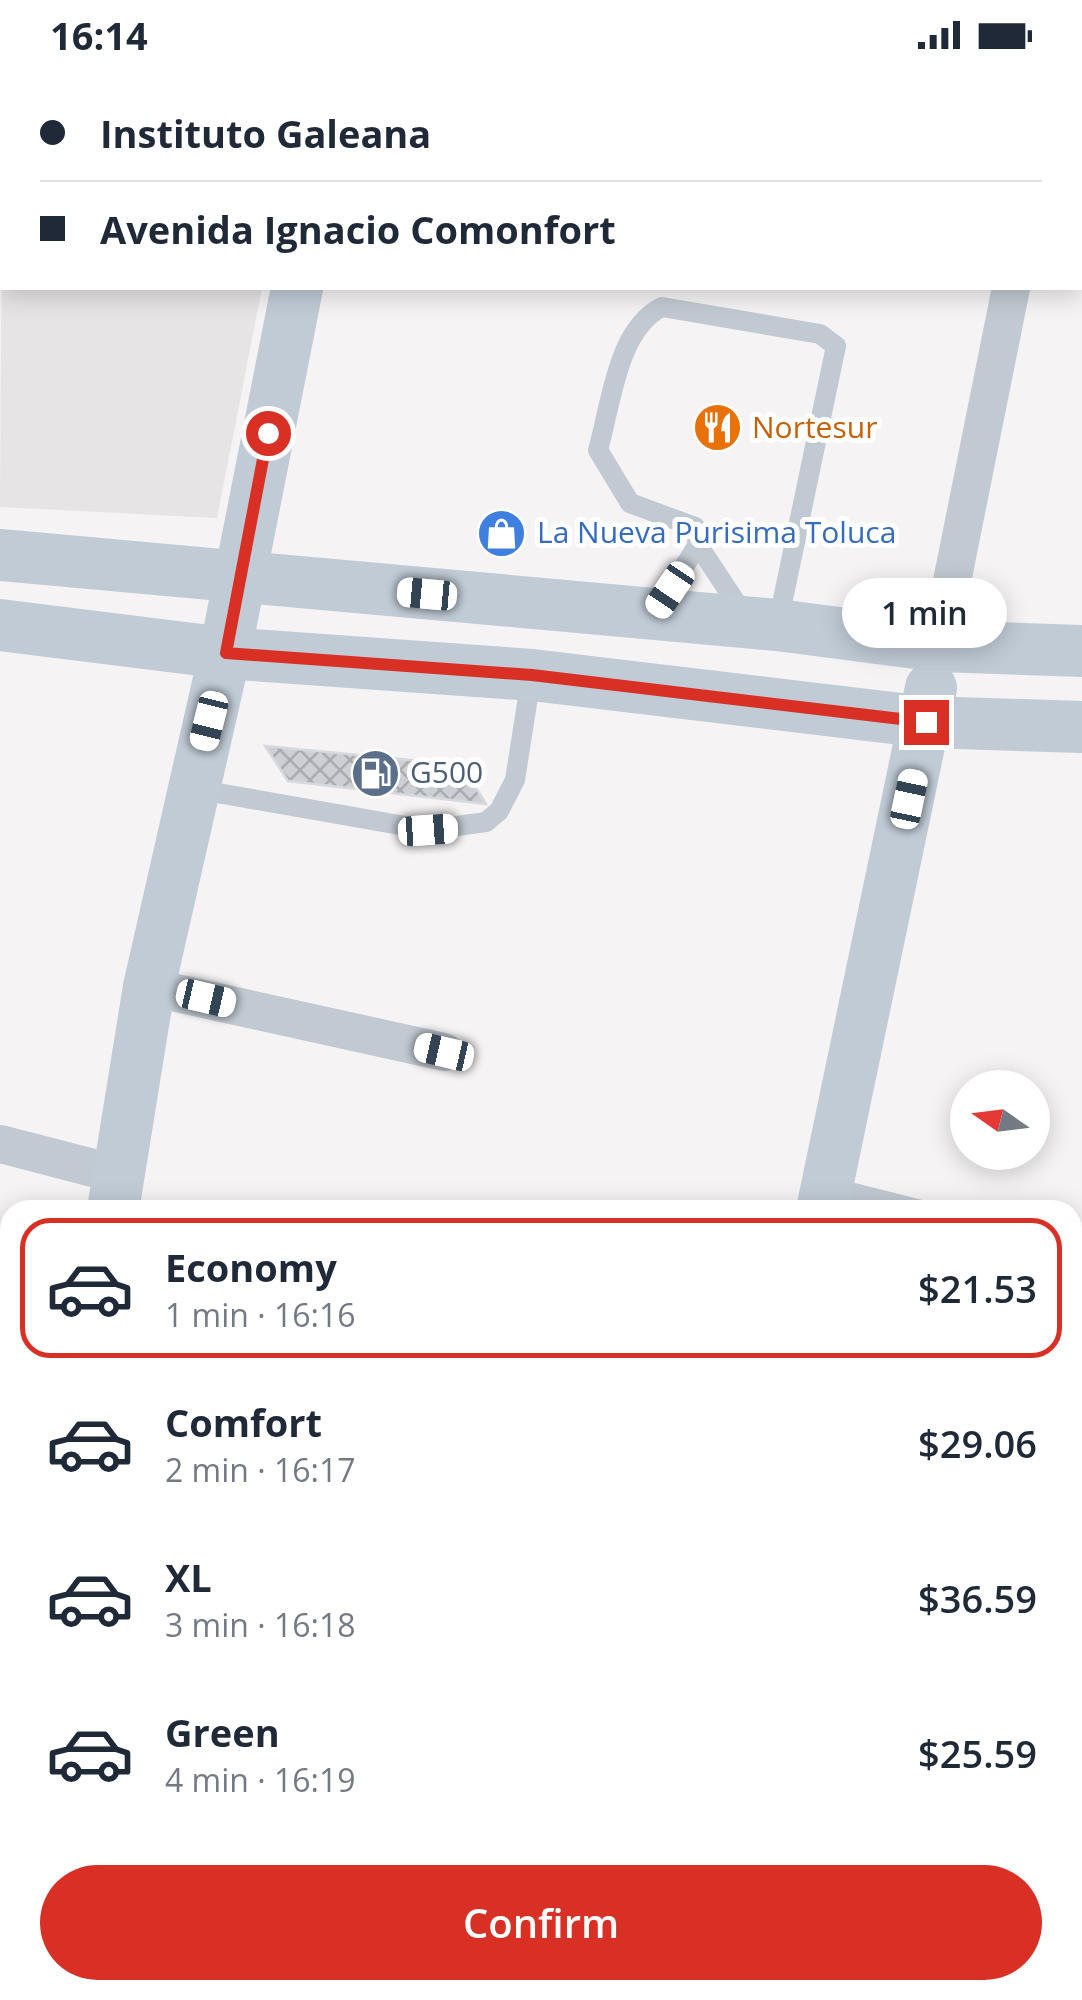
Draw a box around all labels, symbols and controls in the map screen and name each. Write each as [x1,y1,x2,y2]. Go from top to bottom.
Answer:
text: 16:14 [50,9,148,61]
text: Instituto Galeana [100,107,431,159]
text: Avenida Ignacio Comonfort [100,203,616,255]
restaurant icon: Nortesur [691,402,743,454]
place label: Nortesur [752,406,877,447]
route start [246,411,291,456]
shop icon: La Nueva Purisima Toluca [476,507,528,559]
place label: La Nueva Purisima Toluca [537,511,896,552]
car [641,557,699,623]
car [396,576,458,612]
callout: 1 min [844,577,1008,647]
text: 1 min [881,591,968,634]
car [187,688,231,754]
route end [904,700,949,745]
fuel station icon: G500 [349,747,401,799]
place label: G500 [410,751,483,792]
car [888,767,930,831]
car [397,813,459,847]
car [173,977,239,1019]
car [411,1031,477,1073]
north arrow [950,1070,1050,1170]
map controls [950,1070,1050,1170]
text: Economy [165,1241,337,1293]
icon: car [45,1243,135,1333]
text: $21.53 [918,1262,1037,1314]
text: 1 min · 16:16 [165,1293,356,1336]
text: Comfort [165,1396,322,1448]
icon: car [45,1398,135,1488]
text: $29.06 [918,1417,1037,1469]
text: 2 min · 16:17 [165,1448,356,1491]
text: XL [165,1551,212,1603]
icon: car [45,1553,135,1643]
text: $36.59 [918,1572,1037,1624]
text: 3 min · 16:18 [165,1603,356,1646]
text: Green [165,1706,280,1758]
icon: car [45,1708,135,1798]
text: $25.59 [918,1727,1037,1779]
text: 4 min · 16:19 [165,1758,356,1801]
button: Confirm [40,1865,1042,1980]

